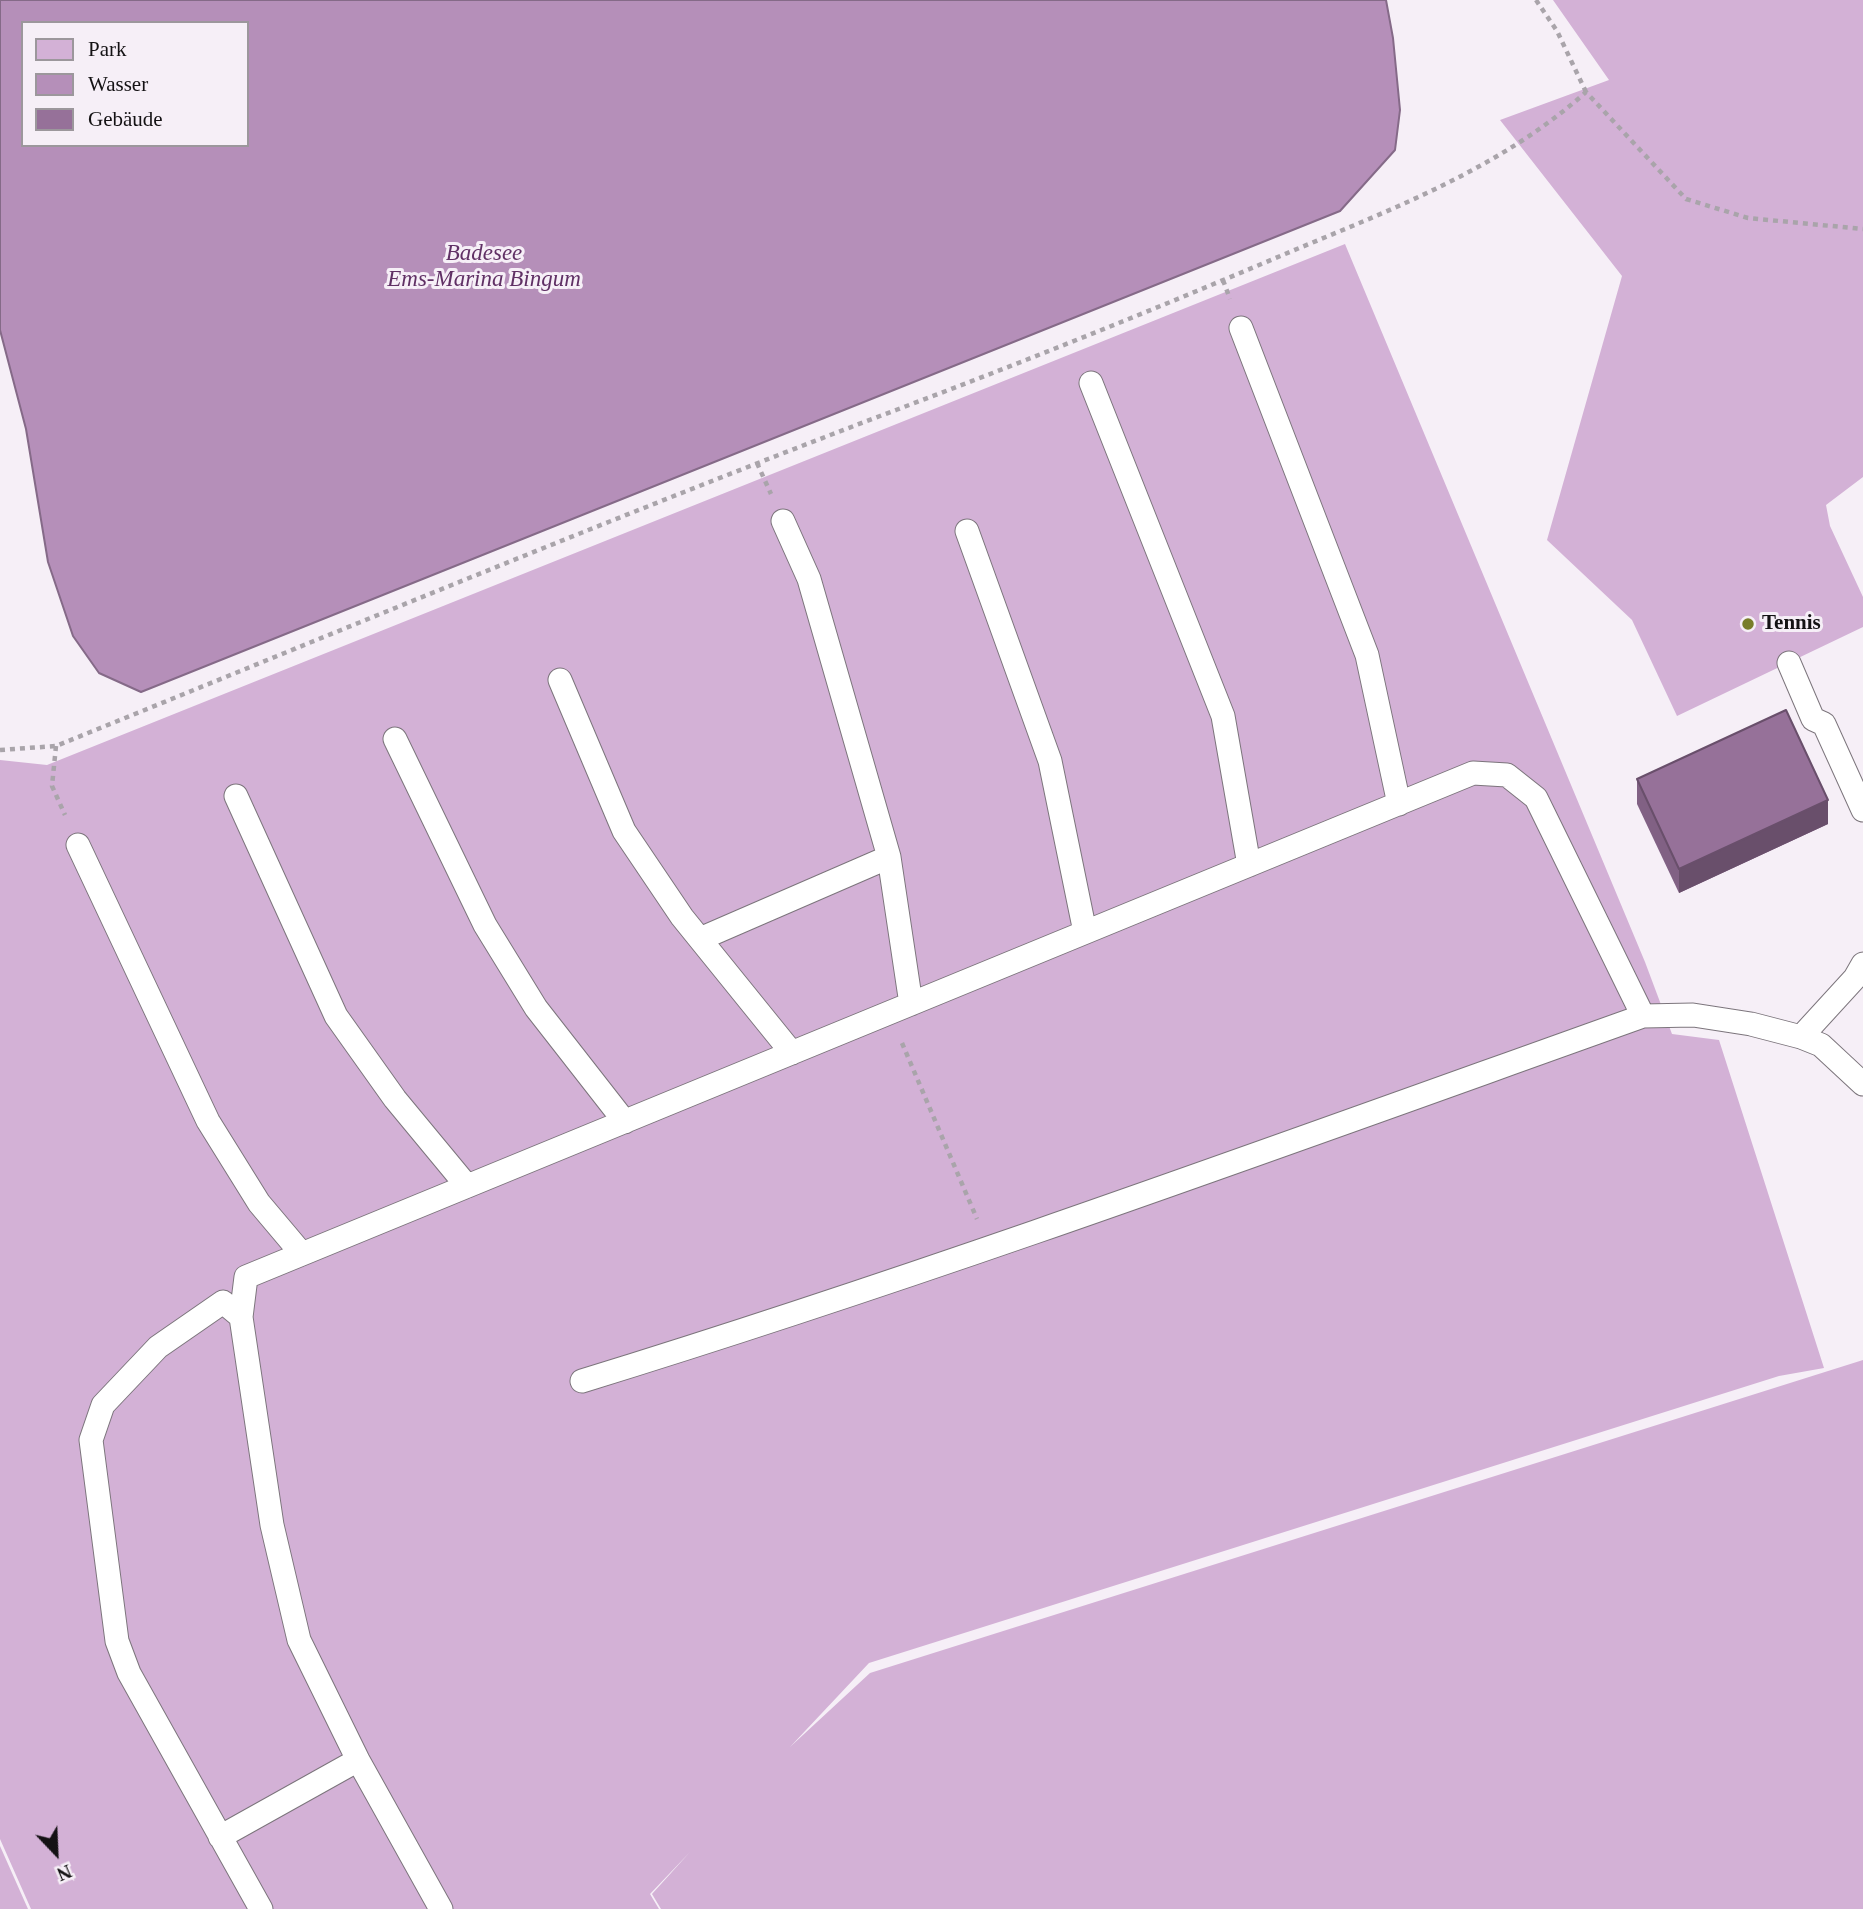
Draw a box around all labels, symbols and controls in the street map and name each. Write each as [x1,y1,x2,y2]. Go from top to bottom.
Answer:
legend [21,21,248,147]
text: Park [88,37,127,61]
text: Wasser [88,72,148,96]
text: Gebäude [88,107,163,131]
water label: Badesee Ems-Marina Bingum [387,240,581,294]
place label: Tennis [1762,611,1821,637]
marker: Tennis [1740,616,1756,632]
north arrow [21,1818,91,1888]
text: N [54,1860,75,1885]

